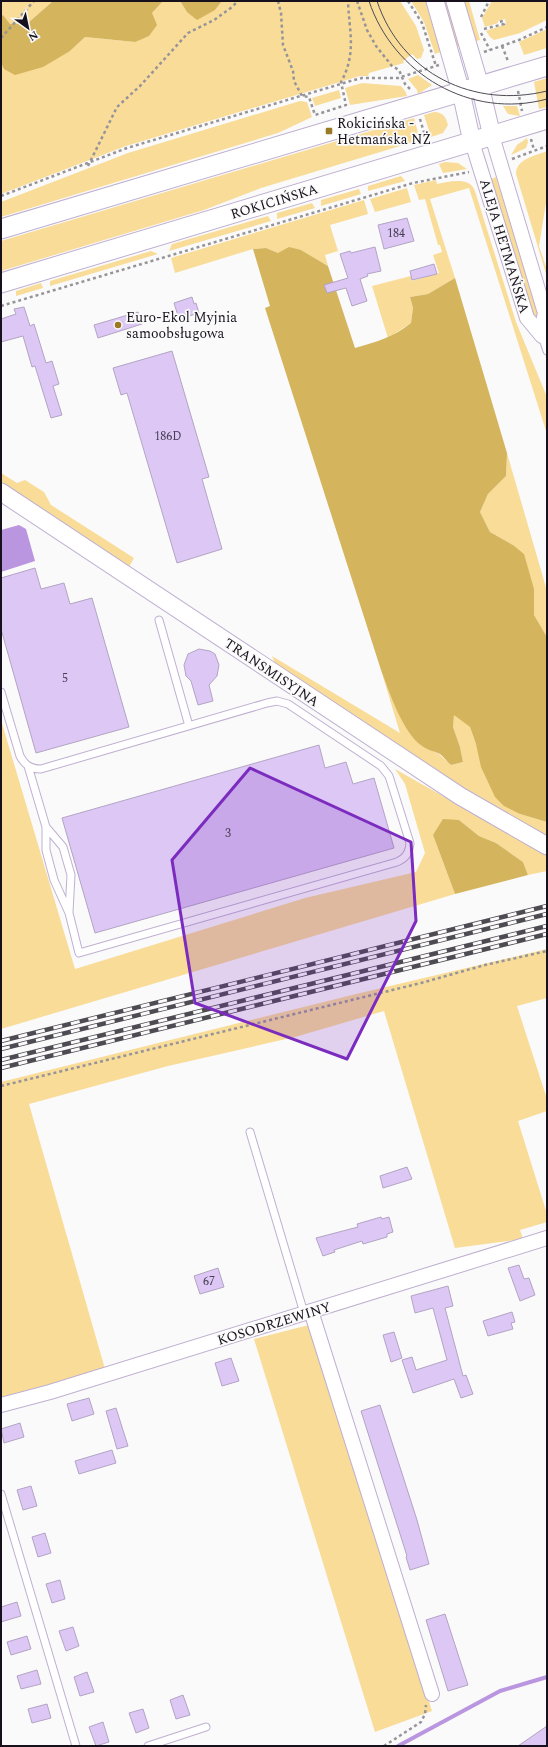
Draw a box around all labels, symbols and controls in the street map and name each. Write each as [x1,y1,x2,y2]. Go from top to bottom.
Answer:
north arrow [8,8,48,48]
text: N [25,26,42,46]
place label: Rokicińska - Hetmańska NŻ [337,113,431,150]
marker: Rokicińska - Hetmańska NŻ [324,126,334,136]
street label: ALEJA HETMAŃSKA [474,176,535,317]
street label: ROKICIŃSKA [228,178,321,225]
house number: 184 [387,224,405,243]
place label: Euro-Ekol Myjnia samoobsługowa [126,307,237,344]
marker: Euro-Ekol Myjnia samoobsługowa [113,320,123,330]
house number: 186D [154,427,182,446]
street label: TRANSMISYJNA [220,633,324,712]
house number: 5 [62,669,68,688]
house number: 3 [225,824,231,843]
house number: 67 [203,1272,215,1291]
street label: KOSODRZEWINY [215,1296,334,1351]

